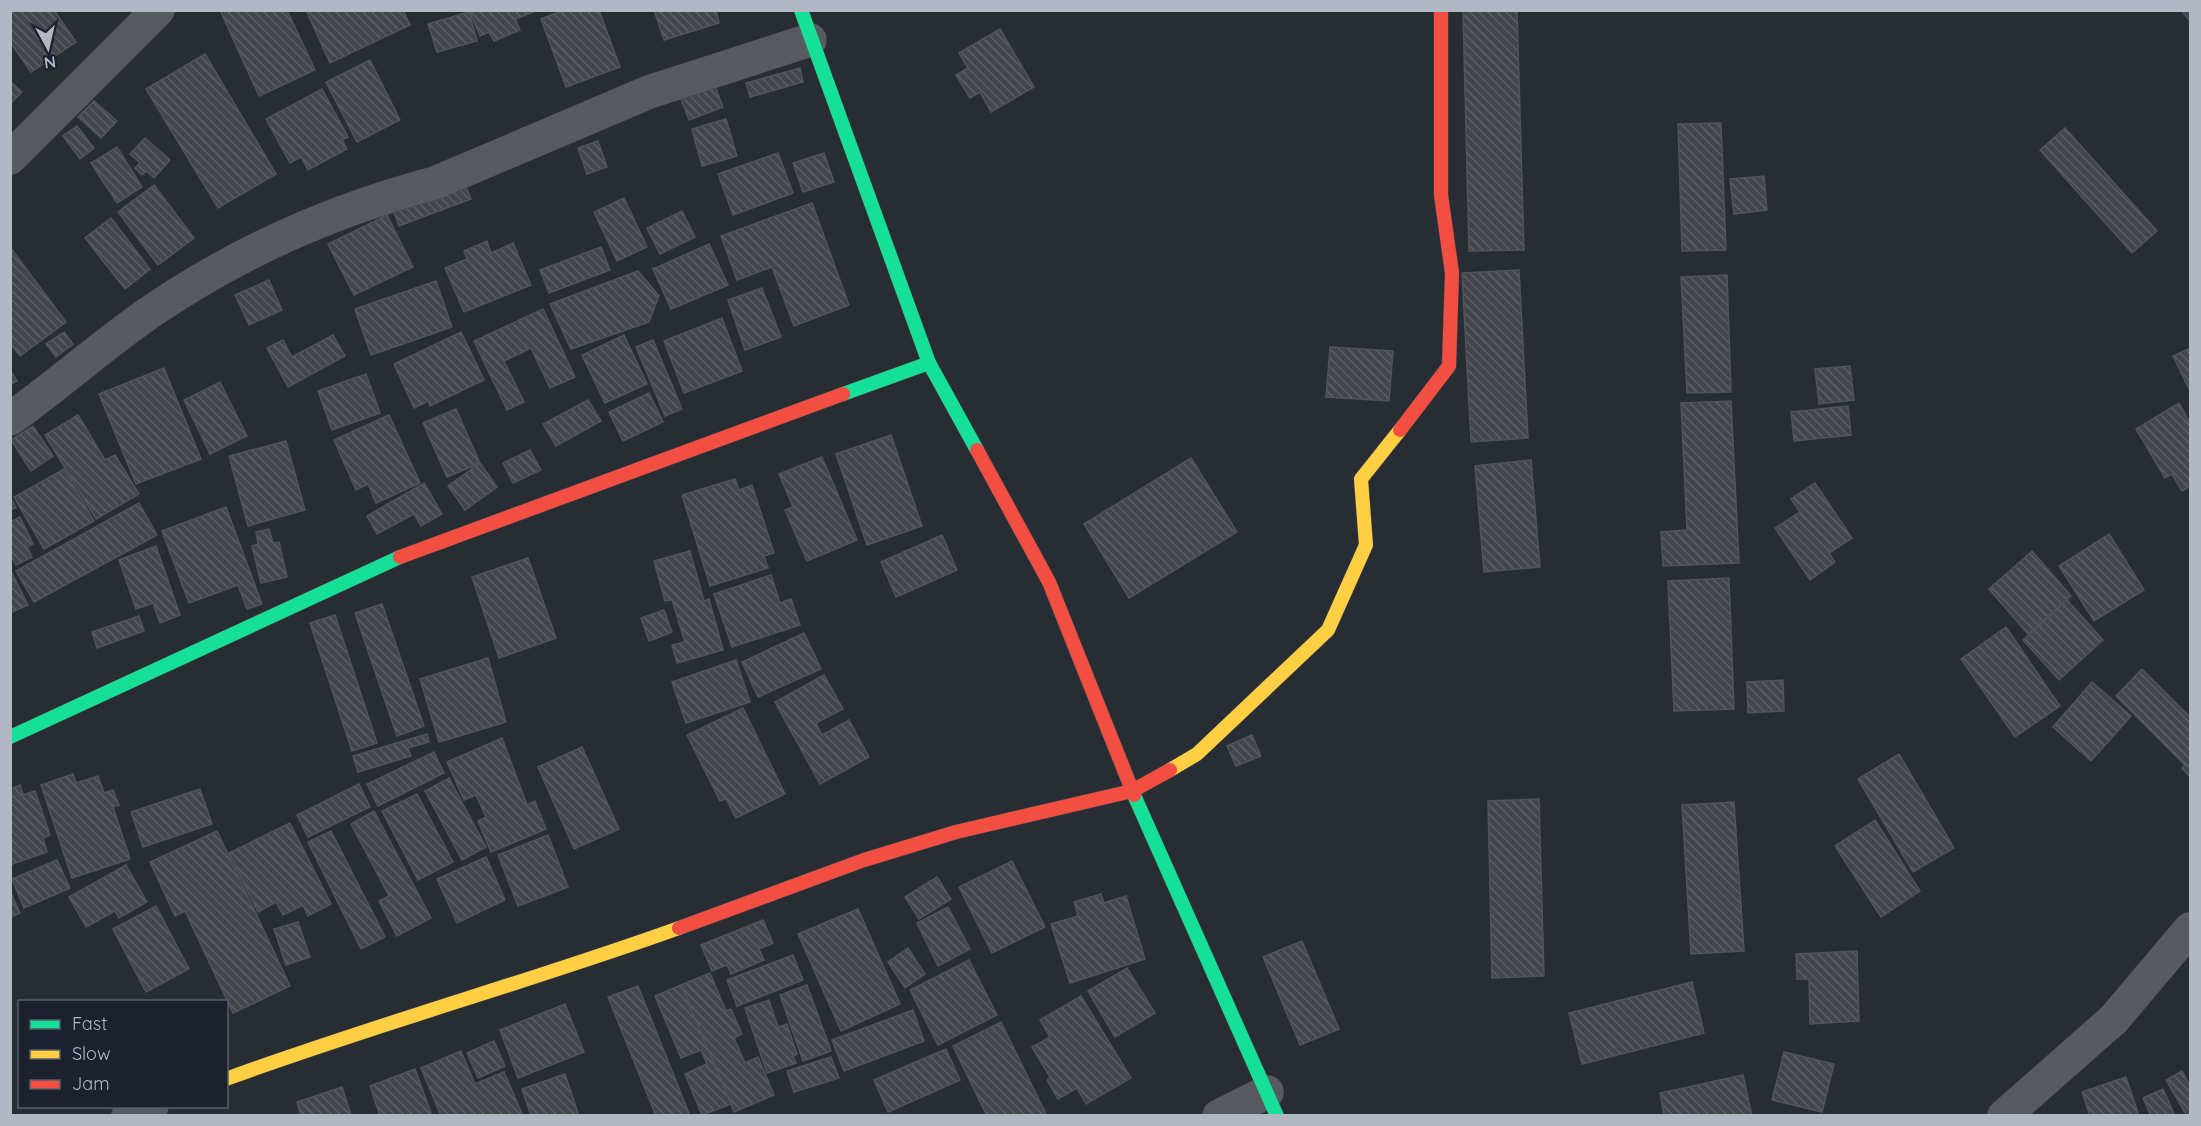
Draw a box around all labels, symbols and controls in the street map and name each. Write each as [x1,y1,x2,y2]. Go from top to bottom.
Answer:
north arrow [18,18,78,78]
text: N [43,52,57,74]
legend [18,1000,228,1108]
text: Fast [72,1012,107,1035]
text: Slow [72,1042,110,1065]
text: Jam [72,1072,110,1095]

